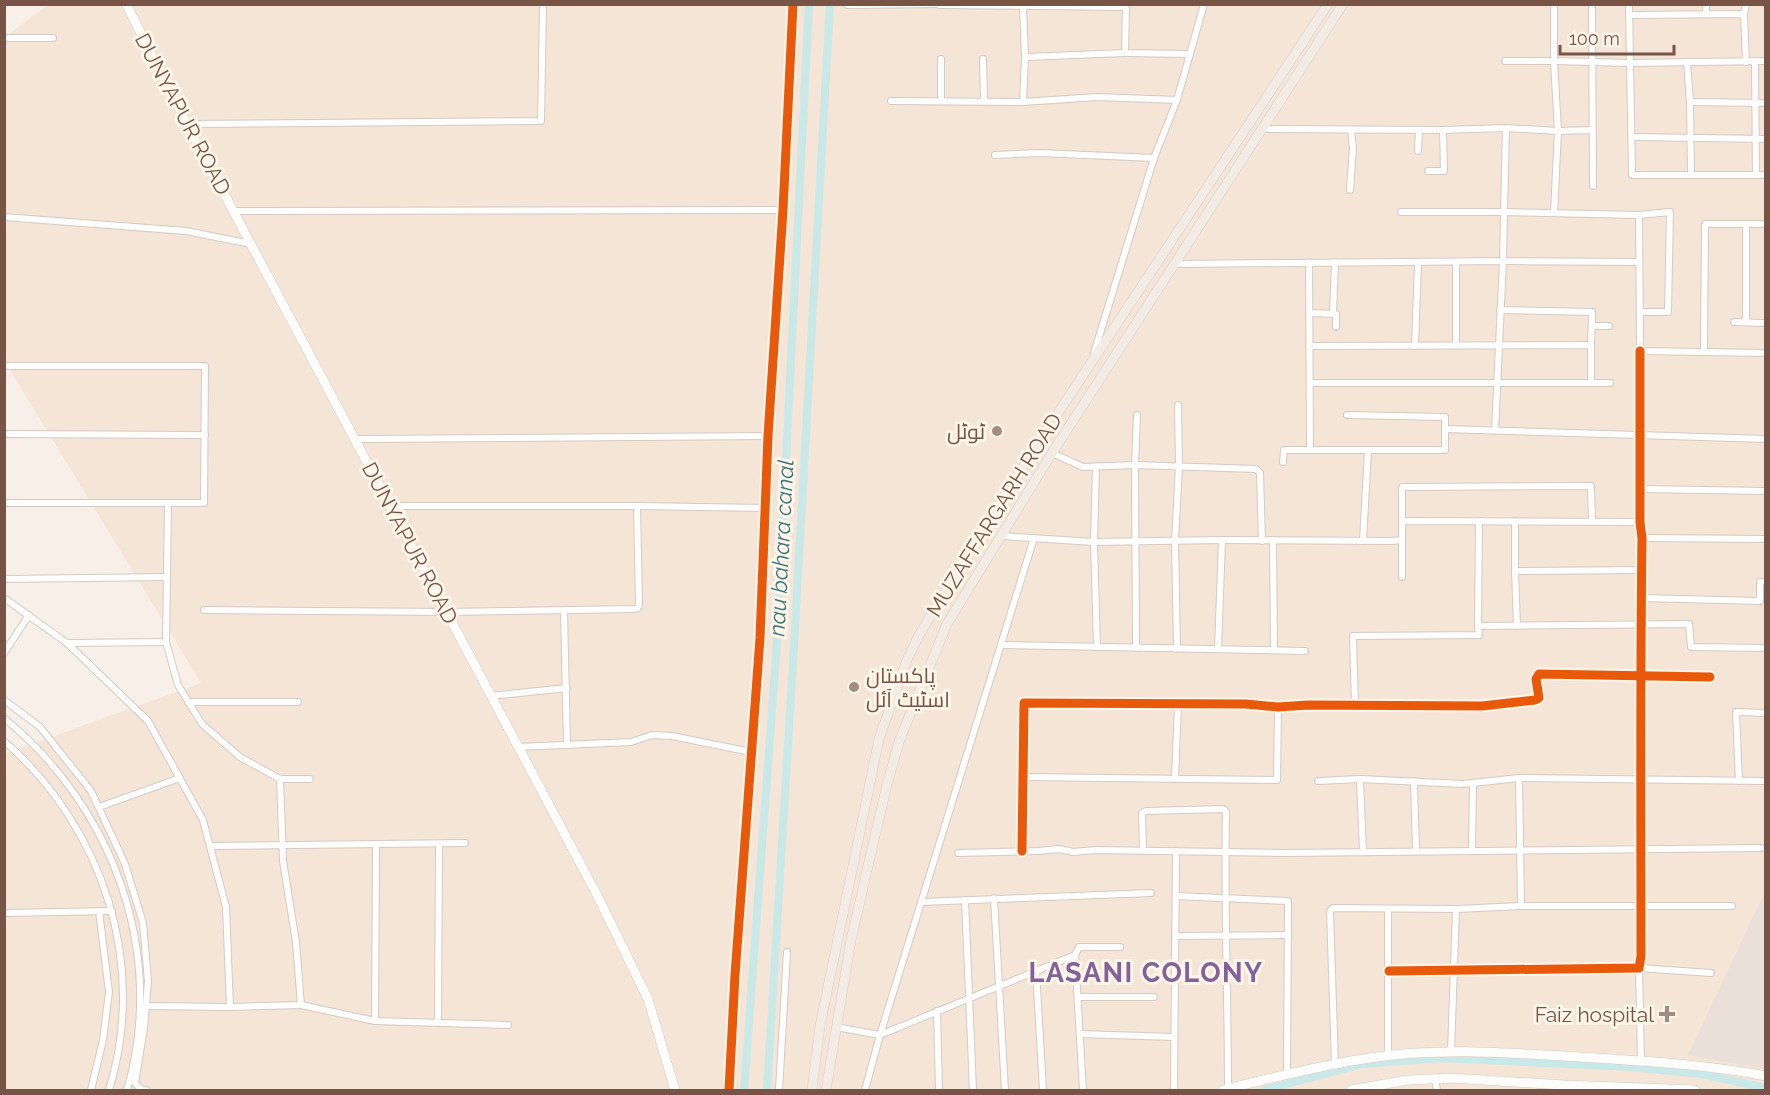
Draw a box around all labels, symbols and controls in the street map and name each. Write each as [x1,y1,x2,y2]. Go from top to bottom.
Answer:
scale bar [1560,18,1674,56]
text: 100 m [1569,28,1620,49]
street label: DUNYAPUR ROAD [130,29,236,199]
street label: MUZAFFARGARH ROAD [921,409,1067,621]
place label: ٹوٹل [947,419,985,445]
marker: ٹوٹل [990,424,1004,438]
street label: DUNYAPUR ROAD [357,458,463,628]
water label: nau bahara canal [763,459,799,637]
place label: پاکستان اسٹیٹ آئل [866,663,950,713]
marker: پاکستان اسٹیٹ آئل [847,680,861,694]
district label: LASANI COLONY [1028,957,1264,988]
place label: Faiz hospital [1535,1002,1654,1027]
marker: Faiz hospital [1658,1005,1676,1023]

